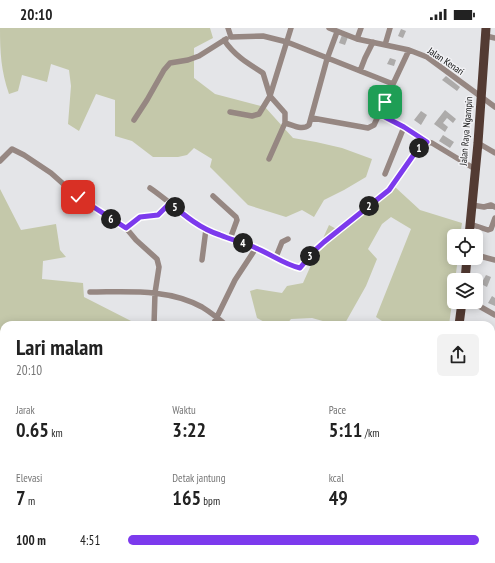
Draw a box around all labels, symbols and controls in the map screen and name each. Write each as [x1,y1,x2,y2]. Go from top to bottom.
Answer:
text: 20:10 [20,5,52,24]
street label: Jalan Kenari [424,44,467,78]
pin [368,85,402,119]
icon: arrive [374,91,396,113]
street label: Jalan Raya Ngampin [456,96,475,167]
pin: 1 [409,138,429,158]
text: 1 [416,141,422,155]
pin [61,180,95,214]
icon: check [67,186,89,208]
pin: 2 [359,196,379,216]
pin: 5 [165,197,185,217]
text: 2 [366,199,372,213]
text: 5 [172,200,178,214]
pin: 6 [101,209,121,229]
text: 6 [108,212,114,226]
map controls [447,229,483,309]
button: locate [447,229,483,265]
pin: 4 [233,233,253,253]
text: 4 [240,236,246,250]
pin: 3 [300,246,320,266]
text: 3 [307,249,313,263]
button: layers [447,273,483,309]
text: Lari malam [16,333,103,361]
button: share [437,334,479,376]
text: 20:10 [16,362,42,379]
text: Jarak [16,403,35,417]
text: Waktu [172,403,196,417]
text: Pace [329,403,346,417]
text: 0.65 [16,417,49,443]
text: 3:22 [172,417,206,443]
text: 5:11 [329,417,362,443]
text: km [49,426,63,440]
text: /km [362,426,379,440]
text: Elevasi [16,471,42,485]
text: Detak jantung [172,471,225,485]
text: kcal [329,471,344,485]
text: 7 [16,485,26,511]
text: 165 [172,485,201,511]
text: 49 [329,485,348,511]
text: m [26,494,35,508]
text: bpm [201,494,220,508]
text: 100 m [16,532,46,549]
text: 4:51 [80,532,100,549]

